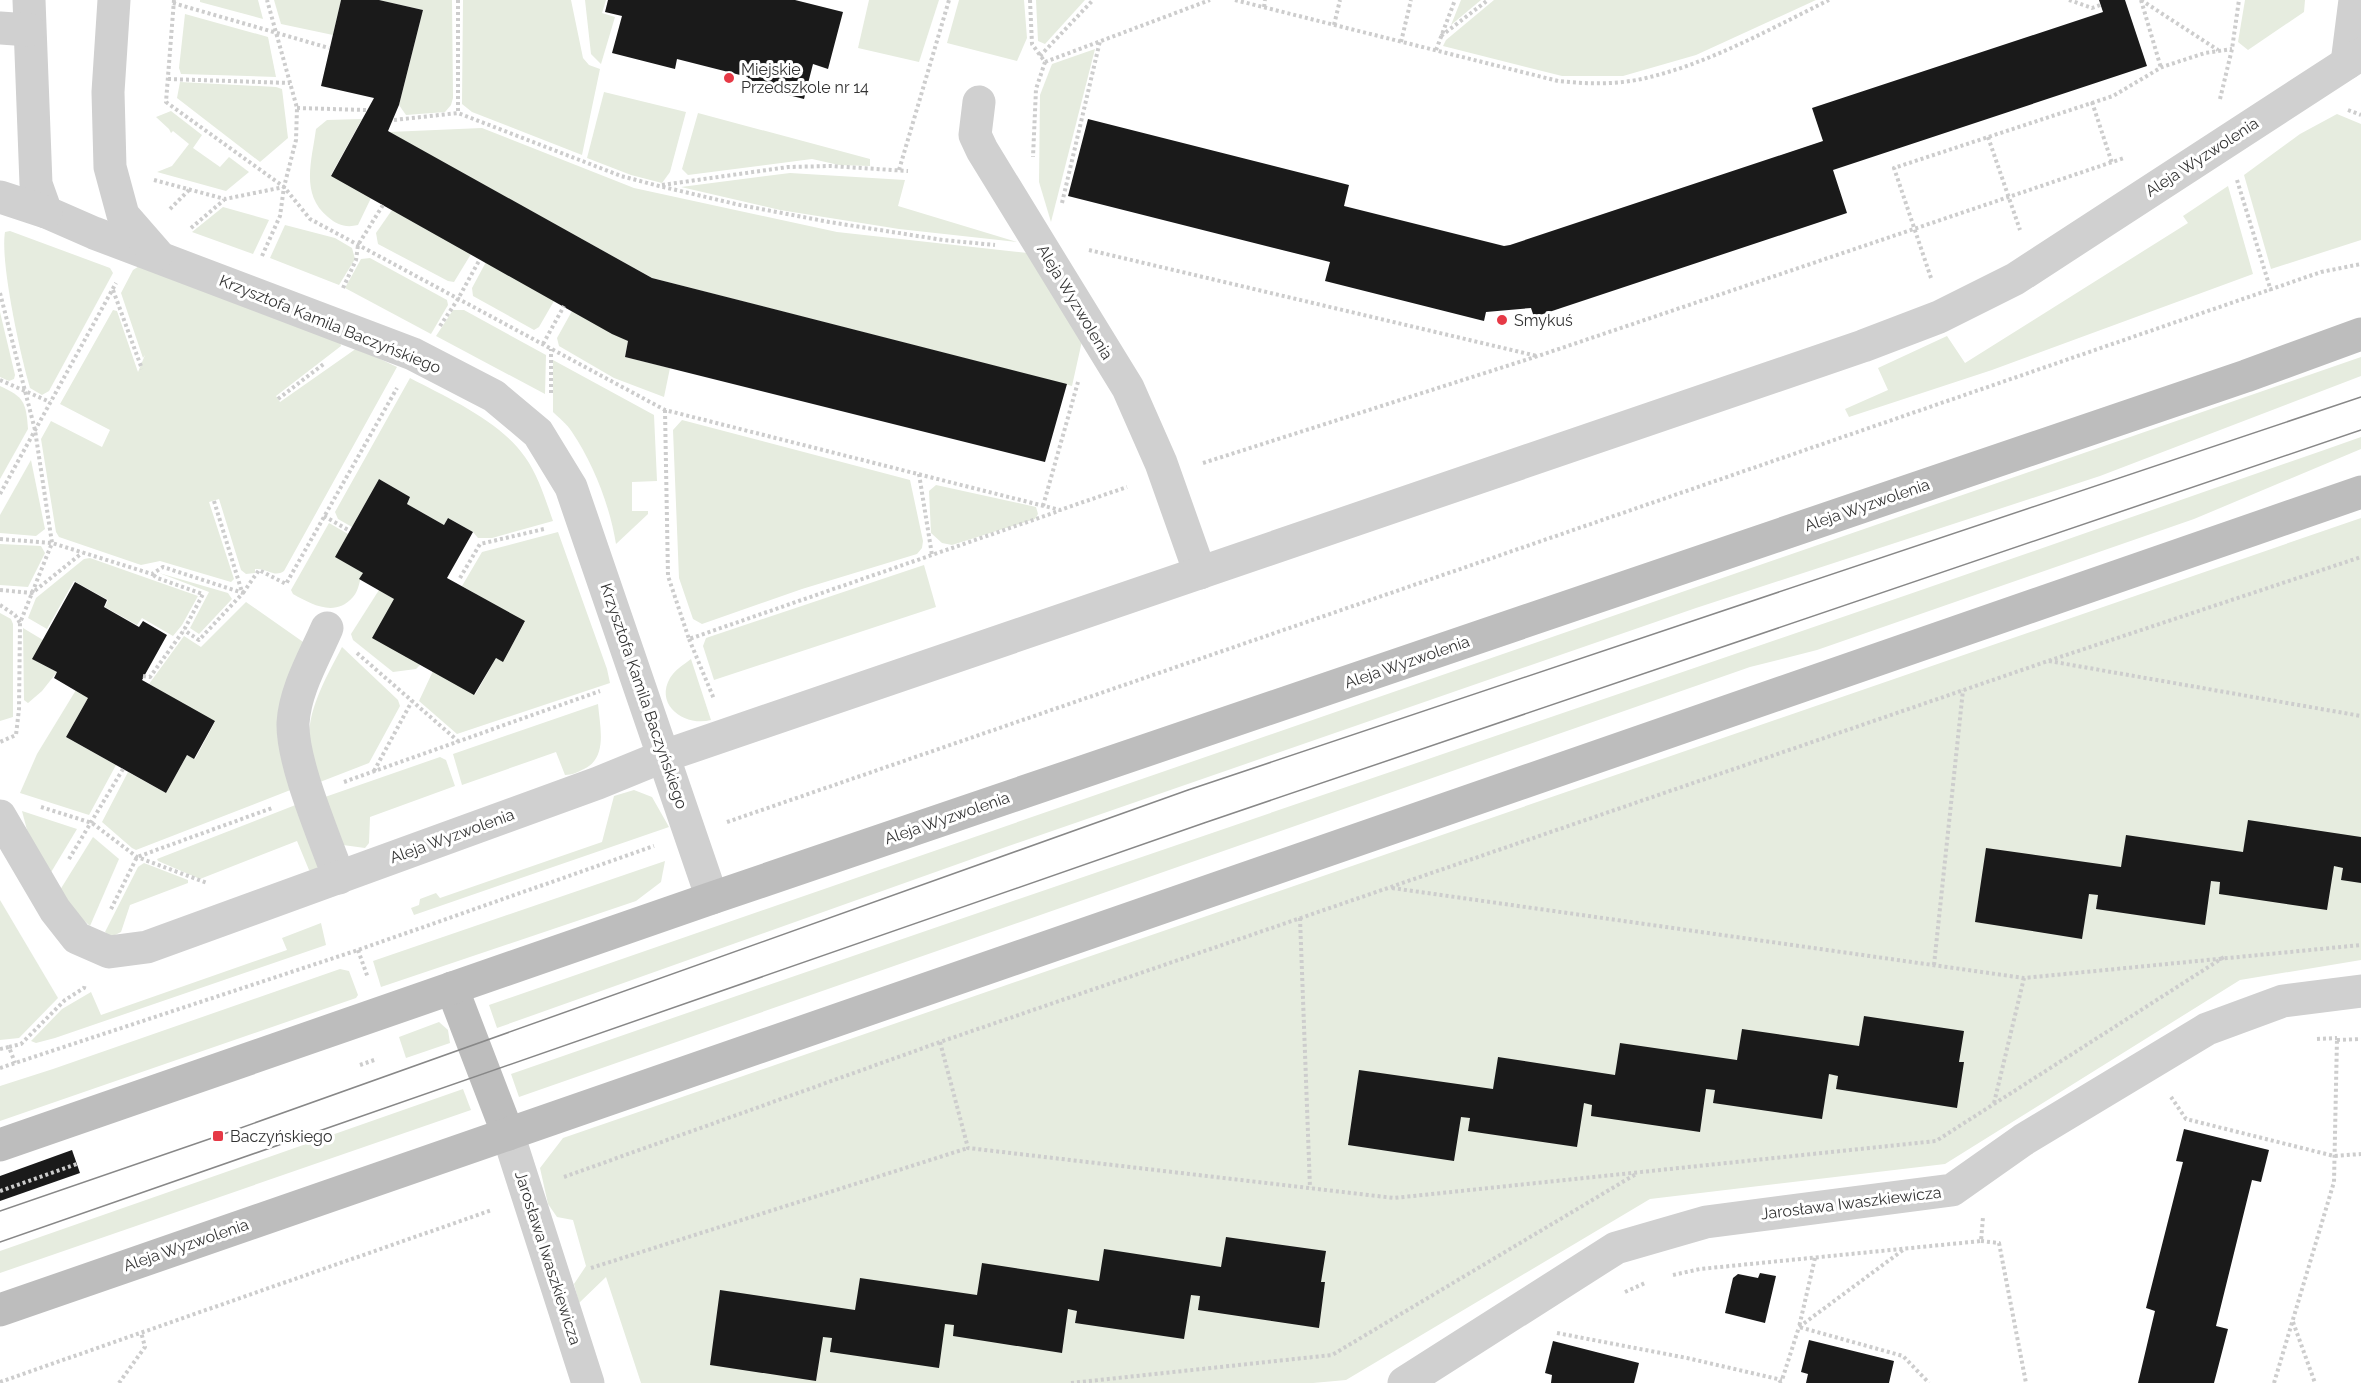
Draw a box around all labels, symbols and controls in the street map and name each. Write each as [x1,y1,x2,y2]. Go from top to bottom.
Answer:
place label: Miejskie Przedszkole nr 14 [741,60,869,97]
marker: Miejskie Przedszkole nr 14 [722,71,736,85]
street label: Aleja Wyzwolenia [2142,113,2262,201]
street label: Aleja Wyzwolenia [1033,241,1117,363]
street label: Krzysztofa Kamila Baczyńskiego [216,271,444,377]
place label: Smykuś [1514,311,1573,330]
marker: Smykuś [1495,313,1509,327]
street label: Aleja Wyzwolenia [1802,475,1932,535]
street label: Krzysztofa Kamila Baczyńskiego [596,581,692,811]
street label: Aleja Wyzwolenia [1342,632,1472,692]
street label: Aleja Wyzwolenia [882,788,1012,848]
street label: Aleja Wyzwolenia [387,805,517,867]
place label: Baczyńskiego [230,1127,333,1146]
marker: Baczyńskiego [211,1129,225,1143]
street label: Jarosława Iwaszkiewicza [511,1169,585,1347]
street label: Jarosława Iwaszkiewicza [1760,1182,1942,1224]
street label: Aleja Wyzwolenia [121,1215,251,1275]

